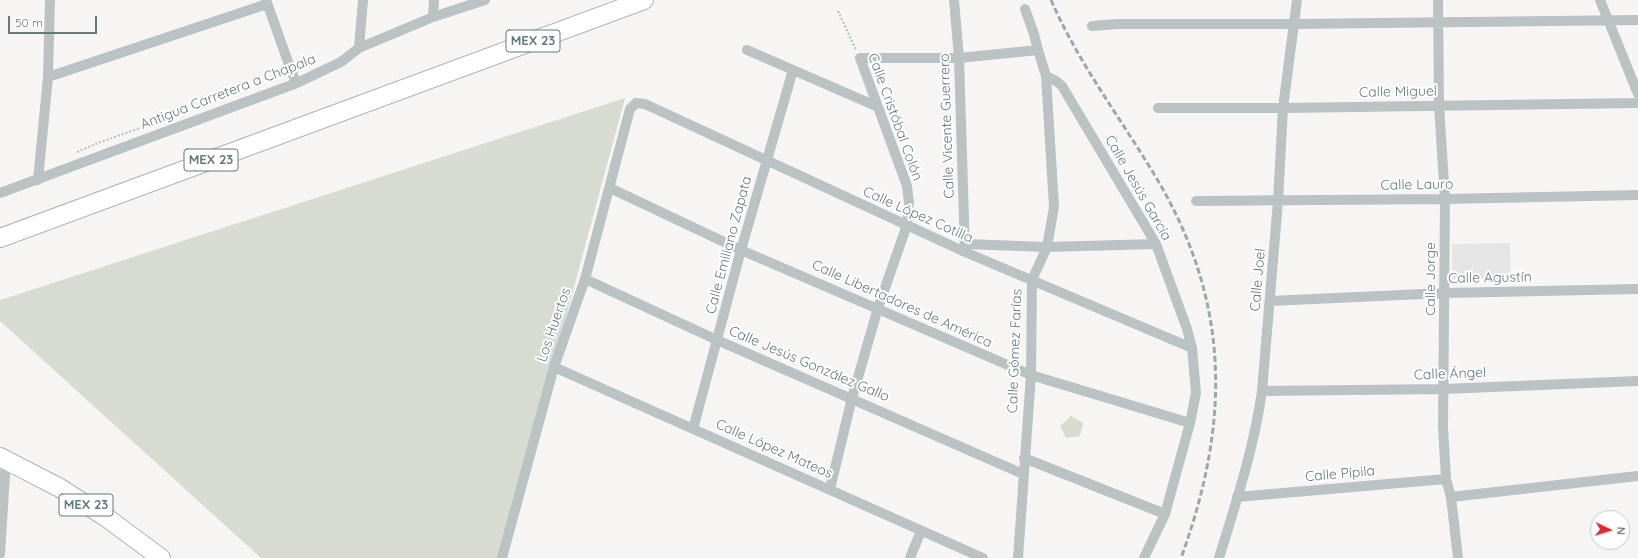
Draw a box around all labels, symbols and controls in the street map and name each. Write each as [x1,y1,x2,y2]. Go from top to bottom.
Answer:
scale bar [10,8,99,34]
text: 50 m [15,15,43,30]
road number: MEX 23 [506,30,560,52]
street label: Antigua Carretera a Chapala [138,51,318,133]
street label: Calle Cristóbal Colón [864,51,926,183]
street label: Calle Vicente Guerrero [936,53,958,199]
street label: Calle Miguel [1359,83,1437,101]
street label: Calle Jesús García [1101,132,1175,244]
road number: MEX 23 [184,149,238,171]
street label: Calle Emiliano Zapata [702,174,756,316]
street label: Calle Lauro [1380,176,1454,194]
street label: Calle López Cotilla [860,183,976,247]
street label: Calle Jorge [1423,242,1439,316]
street label: Calle Joel [1247,248,1269,312]
street label: Calle Libertadores de América [809,257,995,351]
street label: Calle Agustín [1448,269,1532,287]
street label: Los Huertos [533,286,575,364]
street label: Calle Gómez Farías [1004,288,1026,414]
street label: Calle Jesús González Gallo [726,323,892,405]
street label: Calle Ángel [1414,364,1486,384]
street label: Calle López Mateos [713,416,835,482]
street label: Calle Pípila [1304,463,1376,485]
road number: MEX 23 [59,494,113,516]
north arrow [1590,510,1630,550]
text: N [1614,526,1628,535]

